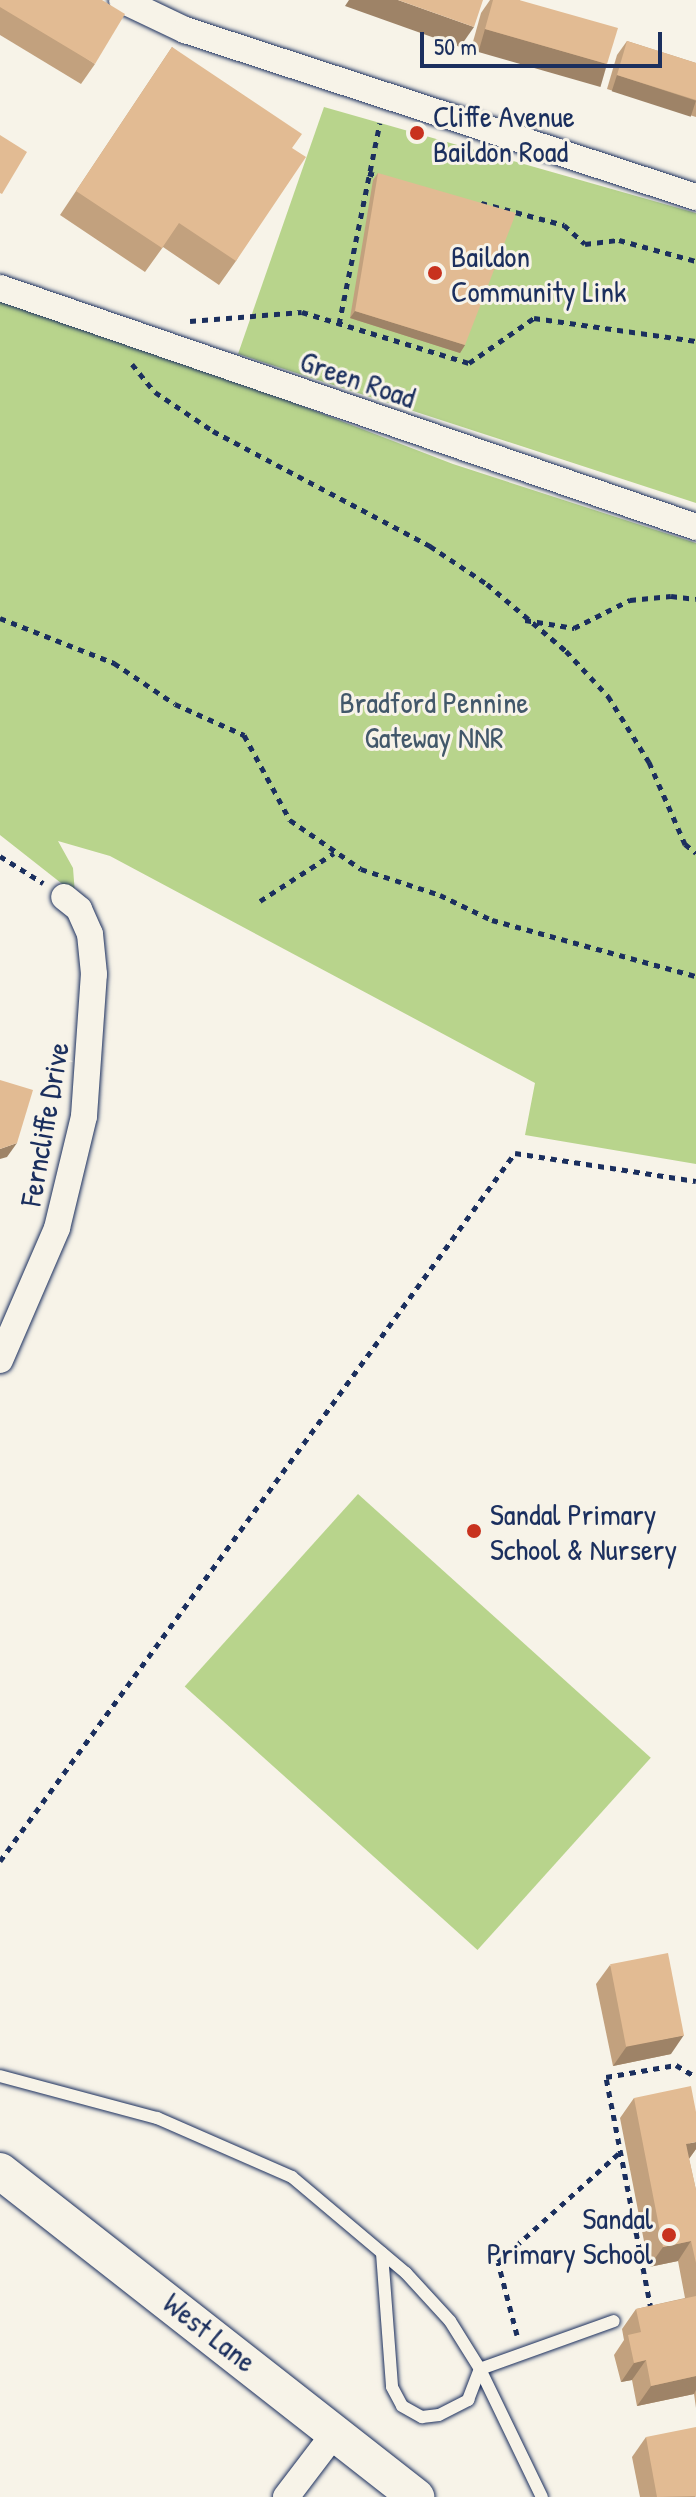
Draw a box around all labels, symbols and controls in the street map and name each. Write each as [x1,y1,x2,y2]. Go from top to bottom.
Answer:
scale bar [424,16,666,66]
text: 50 m [434,30,477,62]
place label: Cliffe Avenue Baildon Road [433,98,575,168]
marker: Cliffe Avenue Baildon Road [408,124,426,142]
place label: Baildon Community Link [451,238,626,308]
marker: Baildon Community Link [426,264,444,282]
street label: Green Road [296,343,420,415]
park label: Bradford Pennine Gateway NNR [340,684,528,754]
street label: Ferncliffe Drive [12,1039,76,1209]
place label: Sandal Primary School & Nursery [490,1496,677,1566]
marker: Sandal Primary School & Nursery [465,1522,483,1540]
place label: Sandal Primary School [487,2200,653,2270]
marker: Sandal Primary School [660,2226,678,2244]
street label: West Lane [157,2285,263,2379]

